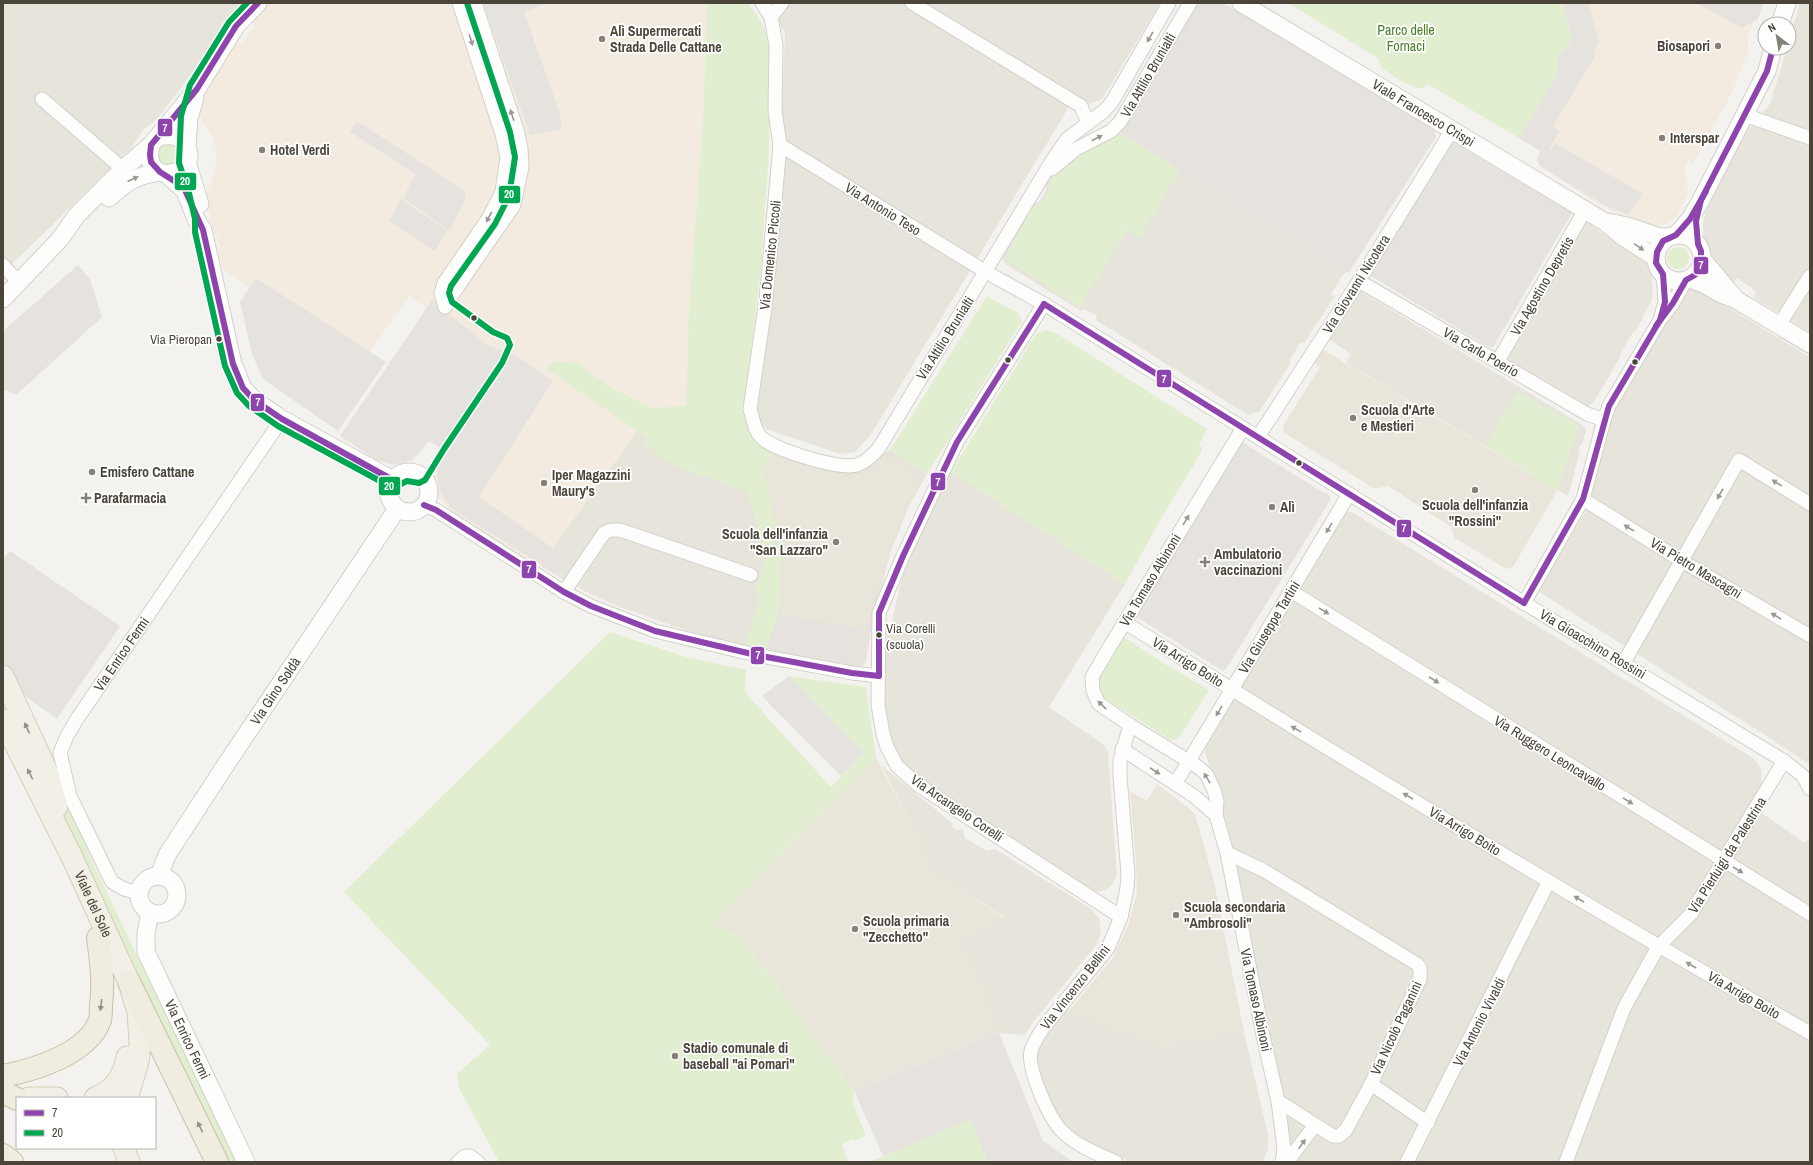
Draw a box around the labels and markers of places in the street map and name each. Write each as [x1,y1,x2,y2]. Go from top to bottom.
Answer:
place label: Alì Supermercati Strada Delle Cattane [610,22,722,56]
marker: Alì Supermercati Strada Delle Cattane [597,34,607,44]
place label: Biosapori [1657,37,1710,55]
marker: Biosapori [1713,41,1723,51]
place label: Interspar [1670,129,1720,147]
marker: Interspar [1657,133,1667,143]
place label: Hotel Verdi [270,141,330,159]
marker: Hotel Verdi [257,145,267,155]
unlabelled marker [469,313,479,323]
place label: Via Pieropan [150,331,212,348]
marker: Via Pieropan [214,334,224,344]
unlabelled marker [1003,355,1013,365]
unlabelled marker [1630,357,1640,367]
place label: Scuola d'Arte e Mestieri [1361,401,1435,435]
marker: Scuola d'Arte e Mestieri [1348,413,1358,423]
unlabelled marker [1294,458,1304,468]
place label: Emisfero Cattane [100,463,194,481]
place label: Iper Magazzini Maury's [552,466,630,500]
marker: Emisfero Cattane [87,467,97,477]
marker: Iper Magazzini Maury's [539,478,549,488]
marker: Scuola dell'infanzia "Rossini" [1470,485,1480,495]
place label: Parafarmacia [94,489,167,507]
marker: Parafarmacia [81,493,91,503]
place label: Scuola dell'infanzia "Rossini" [1422,496,1529,530]
place label: Alì [1280,498,1295,516]
marker: Alì [1267,502,1277,512]
place label: Scuola dell'infanzia "San Lazzaro" [722,525,829,559]
marker: Scuola dell'infanzia "San Lazzaro" [831,537,841,547]
place label: Ambulatorio vaccinazioni [1214,545,1282,579]
marker: Ambulatorio vaccinazioni [1199,556,1211,568]
place label: Via Corelli (scuola) [886,620,936,653]
marker: Via Corelli (scuola) [874,630,884,640]
place label: Scuola secondaria "Ambrosoli" [1184,898,1286,932]
marker: Scuola secondaria "Ambrosoli" [1171,910,1181,920]
place label: Scuola primaria "Zecchetto" [863,912,950,946]
marker: Scuola primaria "Zecchetto" [850,924,860,934]
place label: Stadio comunale di baseball "ai Pomari" [683,1039,795,1073]
marker: Stadio comunale di baseball "ai Pomari" [670,1051,680,1061]

